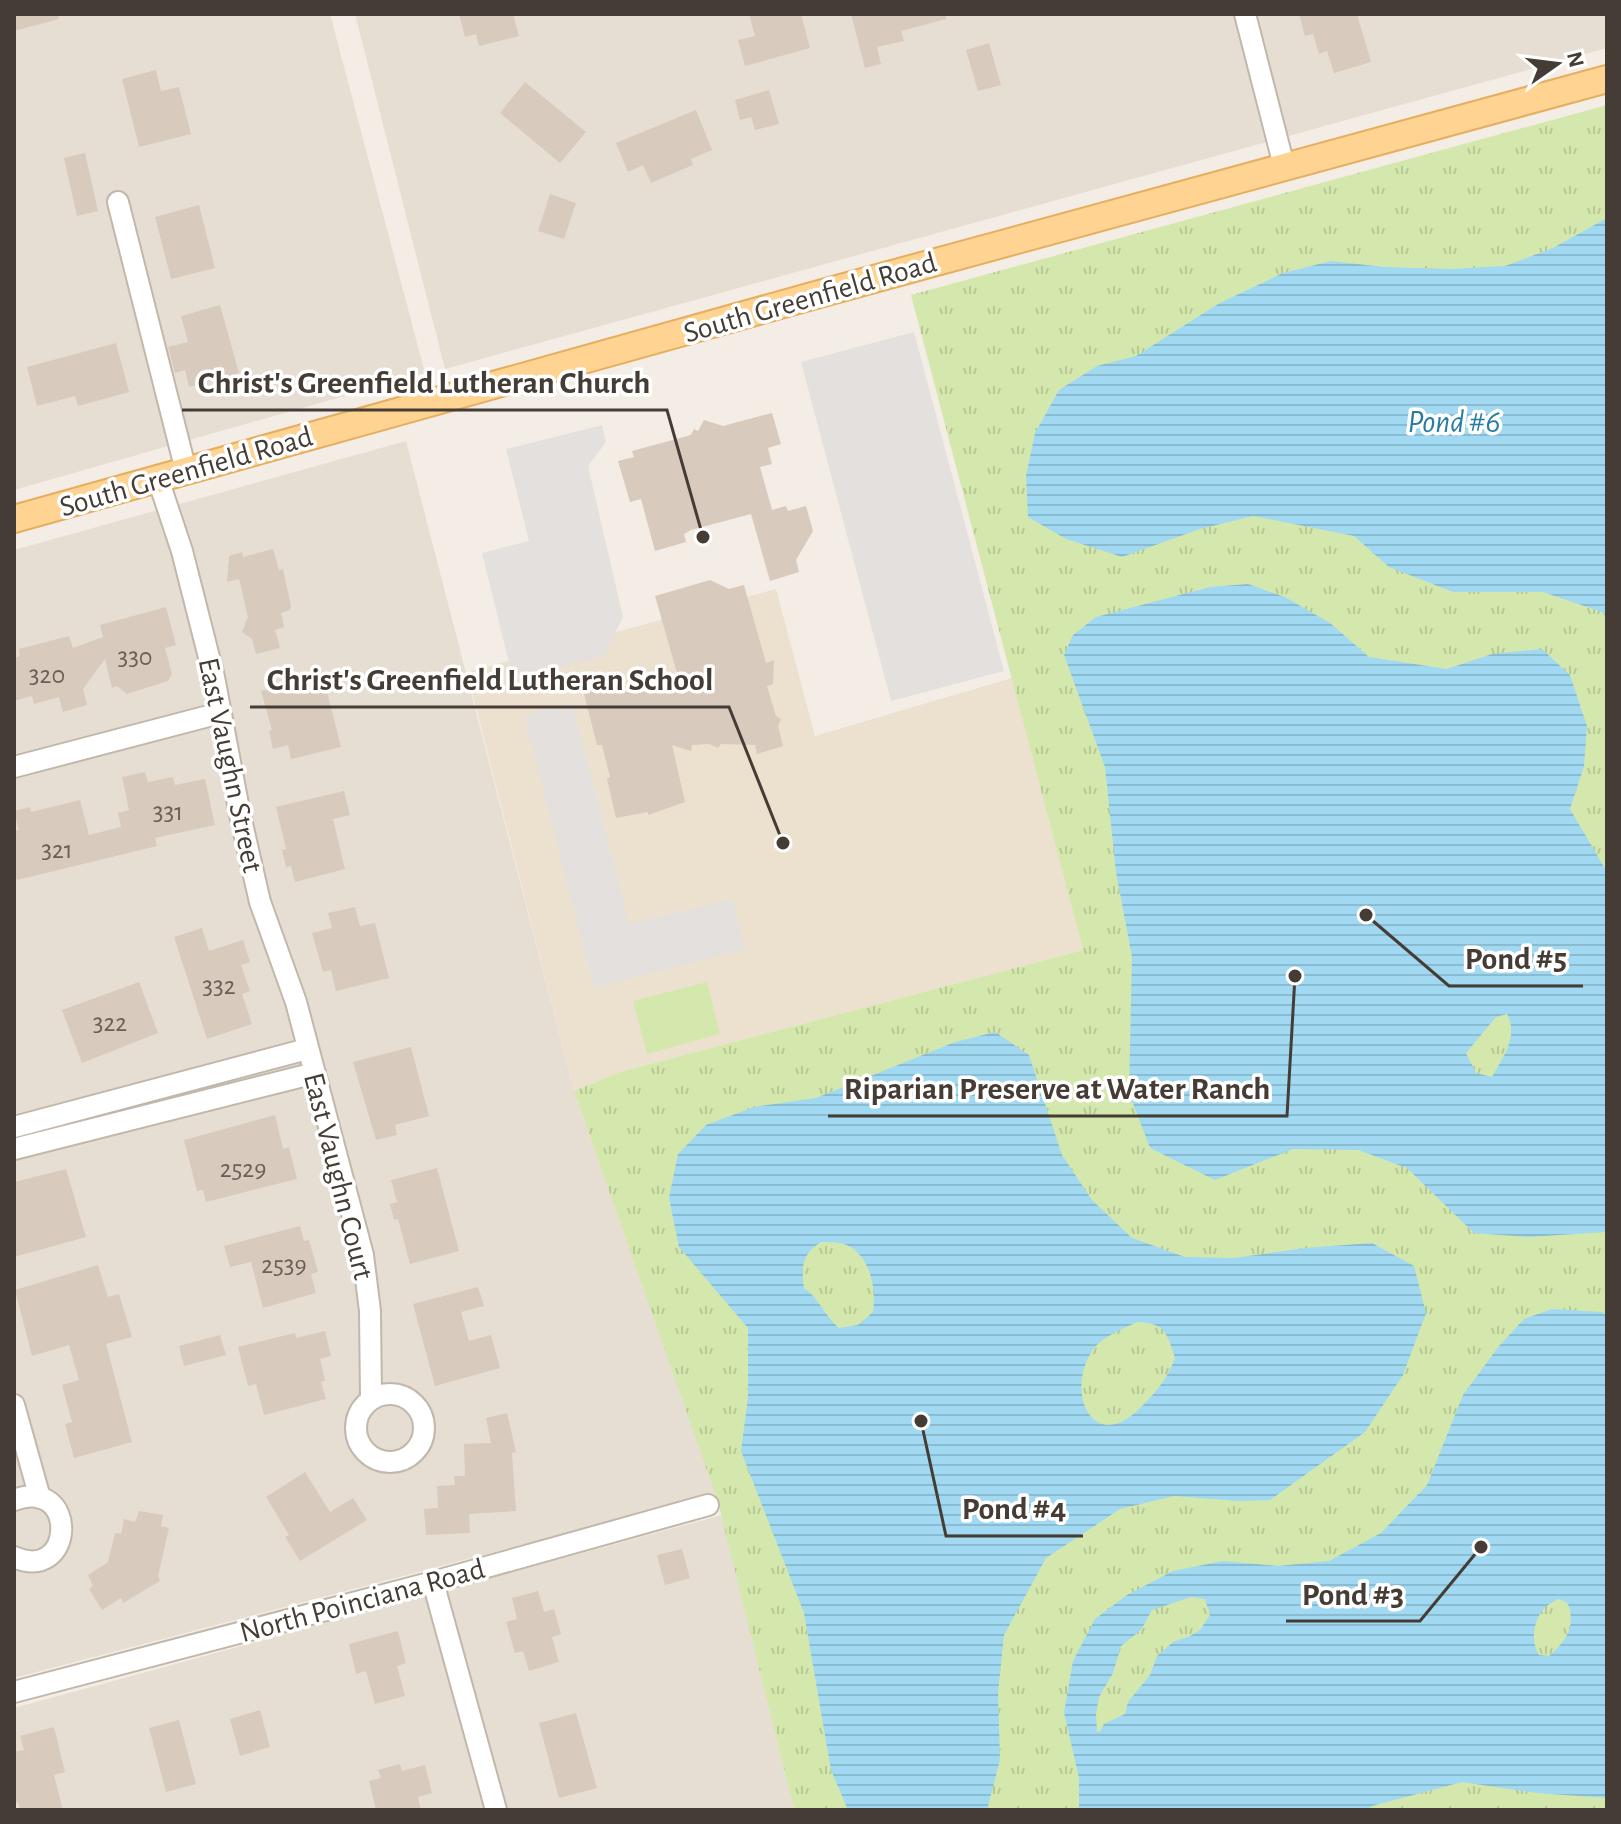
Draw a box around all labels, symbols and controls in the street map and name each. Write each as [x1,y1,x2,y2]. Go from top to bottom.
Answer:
north arrow [1517,24,1597,104]
text: N [1563,49,1588,69]
street label: South Greenfield Road [680,247,940,348]
callout: Christ's Greenfield Lutheran Church [182,354,667,410]
text: Christ's Greenfield Lutheran Church [198,367,650,399]
water label: Pond #6 [1408,406,1500,438]
street label: South Greenfield Road [56,421,316,522]
house number: 330 [117,644,153,670]
callout: Christ's Greenfield Lutheran School [250,651,729,707]
street label: East Vaughn Street [193,655,268,876]
house number: 320 [29,662,65,688]
text: Christ's Greenfield Lutheran School [267,664,713,696]
house number: 331 [153,799,183,825]
house number: 321 [41,837,73,863]
callout: Pond #5 [1449,930,1583,986]
text: Pond #5 [1465,943,1567,975]
house number: 332 [202,973,236,999]
house number: 322 [93,1010,127,1036]
callout: Riparian Preserve at Water Ranch [828,1060,1287,1116]
street label: East Vaughn Court [298,1070,378,1283]
text: Riparian Preserve at Water Ranch [844,1073,1270,1105]
house number: 2529 [220,1156,266,1182]
house number: 2539 [261,1252,307,1278]
callout: Pond #4 [946,1480,1083,1536]
text: Pond #4 [962,1493,1066,1525]
street label: North Poinciana Road [237,1554,488,1648]
callout: Pond #3 [1286,1565,1420,1621]
text: Pond #3 [1302,1579,1404,1611]

